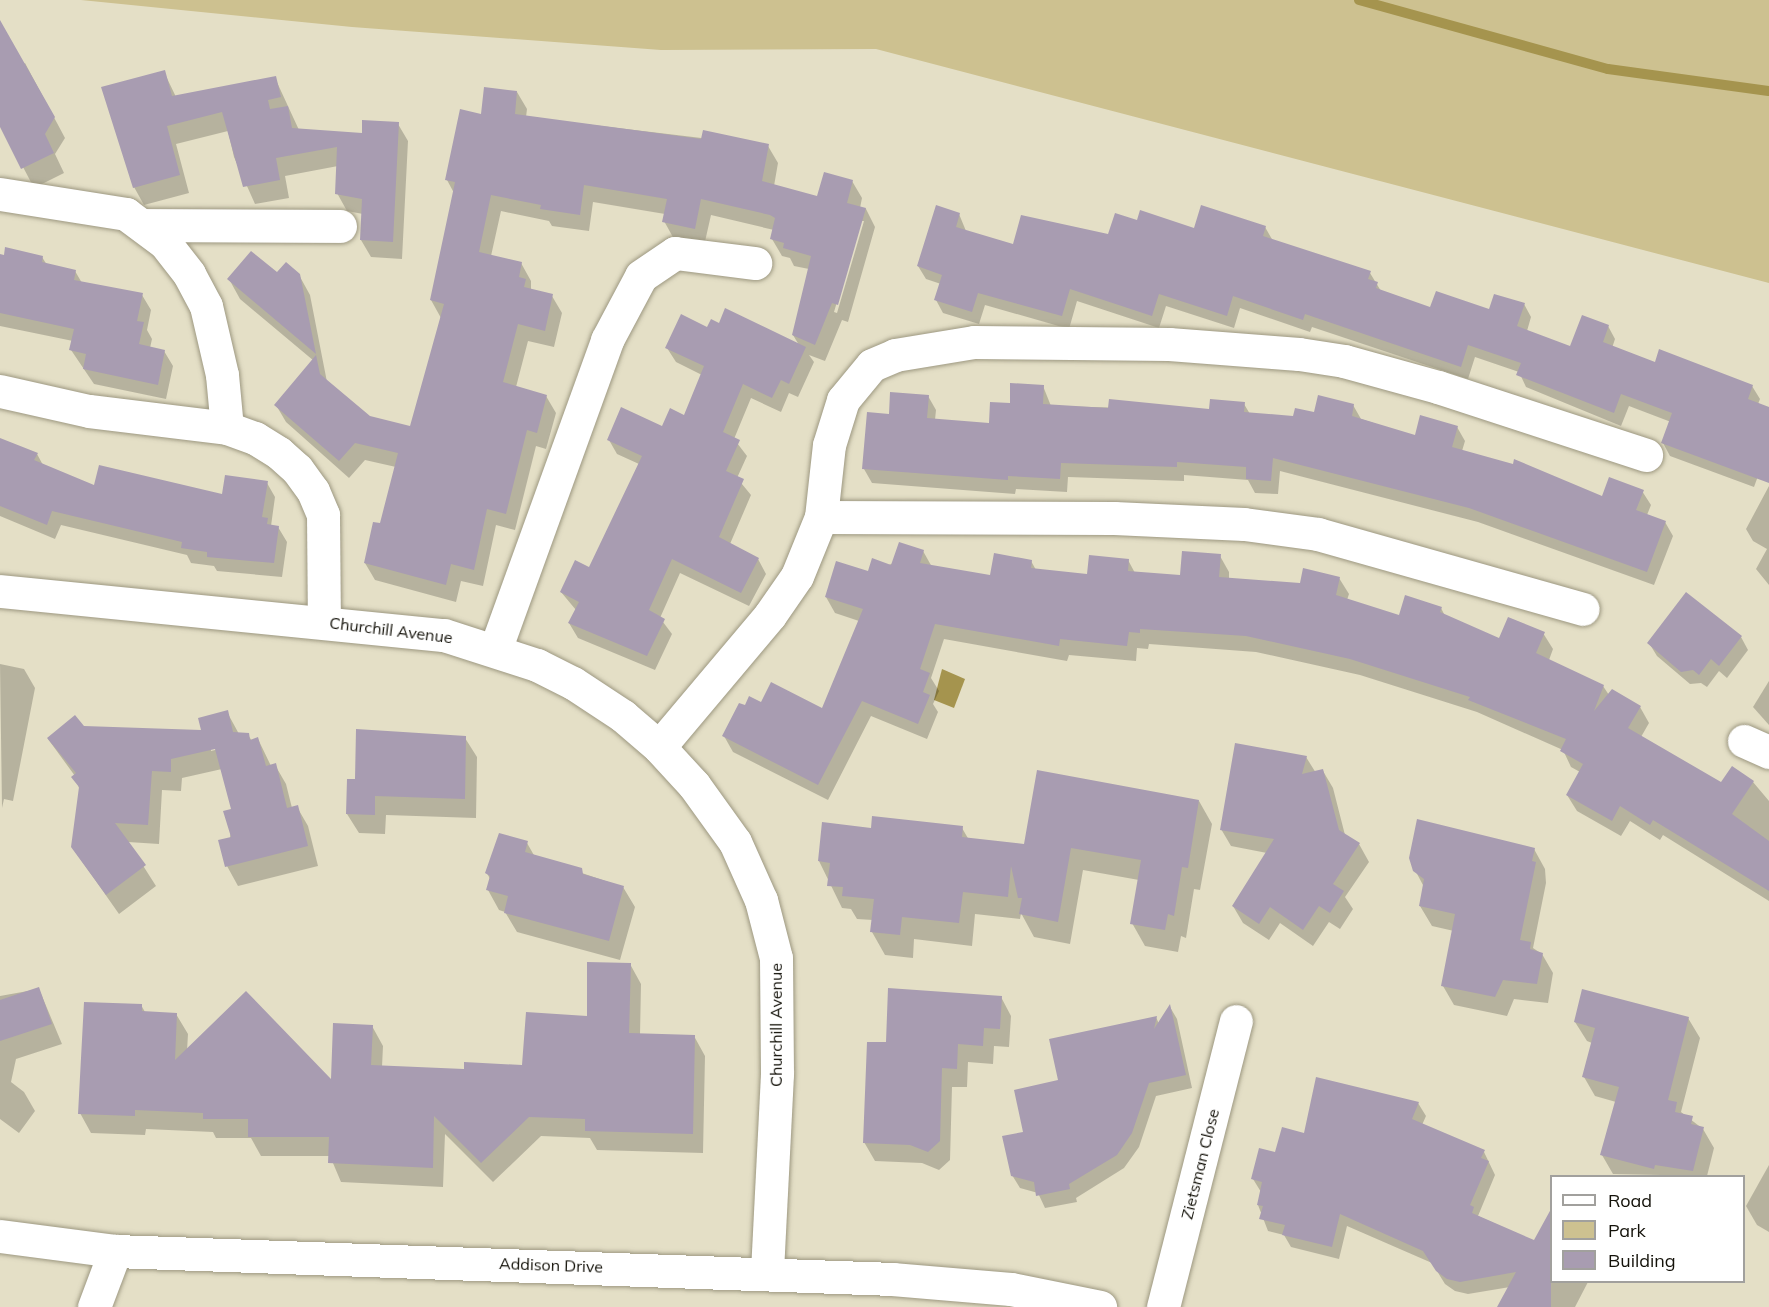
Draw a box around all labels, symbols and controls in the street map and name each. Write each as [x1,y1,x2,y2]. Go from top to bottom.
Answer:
street label: Churchill Avenue [328,613,454,647]
street label: Churchill Avenue [766,963,786,1087]
street label: Zietsman Close [1177,1107,1223,1221]
legend [1550,1175,1745,1283]
text: Road [1608,1189,1652,1212]
text: Park [1608,1219,1646,1242]
text: Building [1608,1249,1676,1272]
street label: Addison Drive [499,1254,603,1276]

